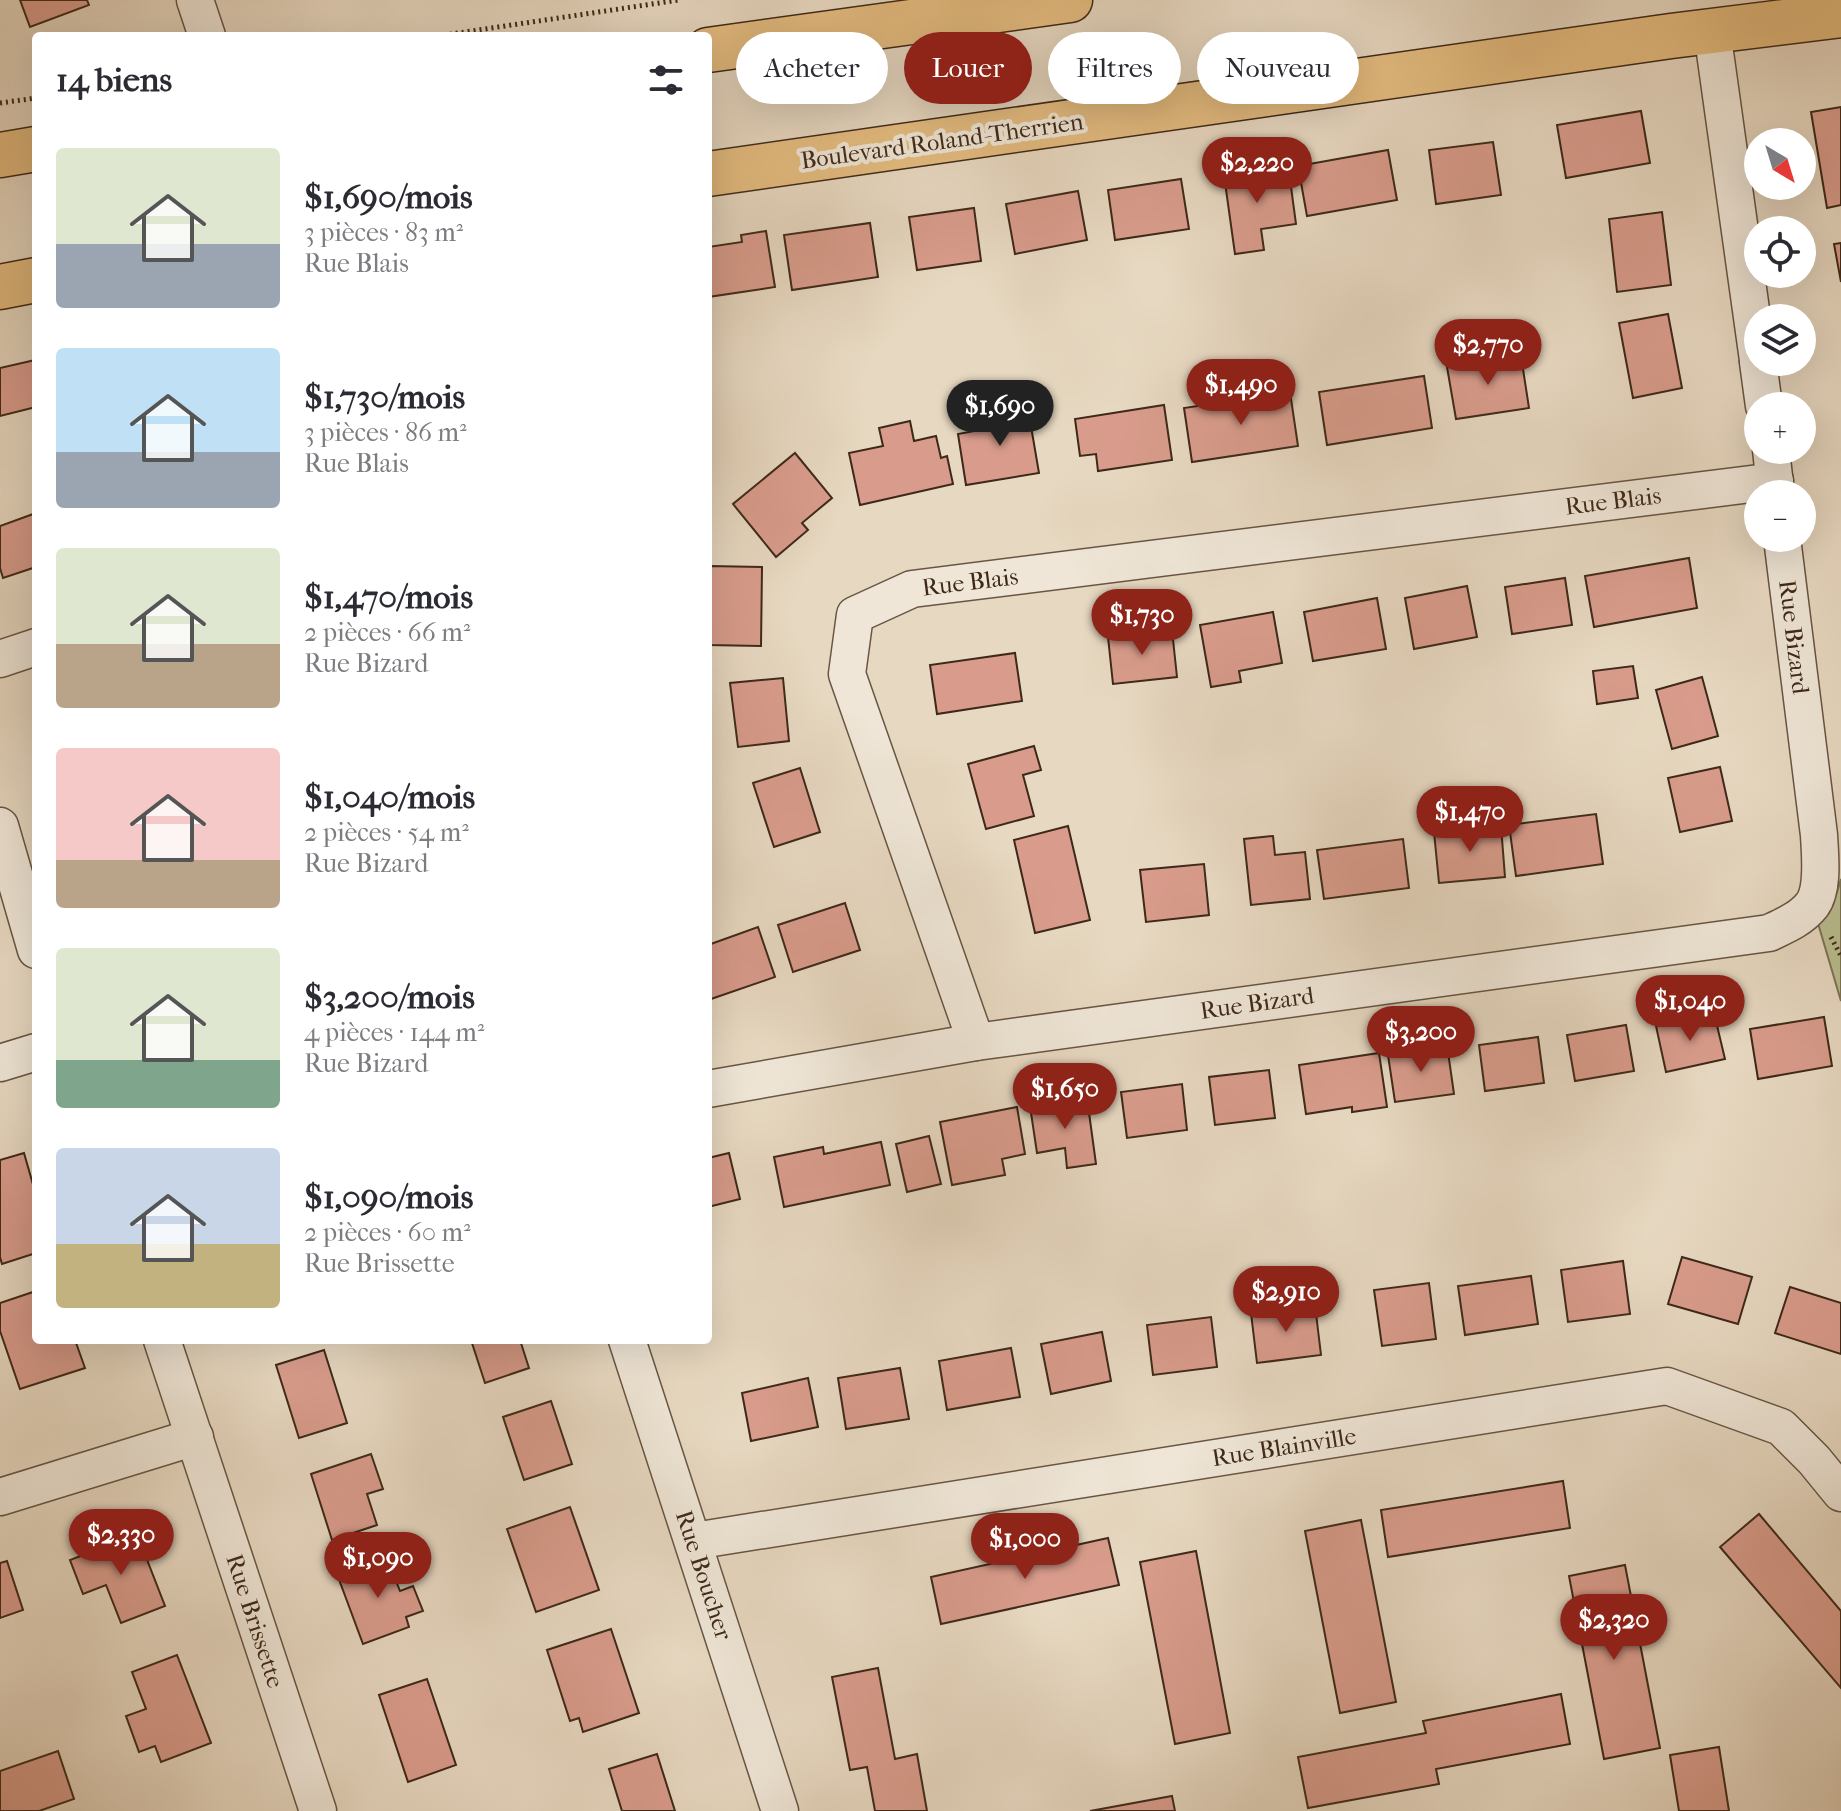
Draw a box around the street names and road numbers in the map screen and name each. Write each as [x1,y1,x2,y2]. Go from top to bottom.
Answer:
street label: Boulevard Roland-Therrien [799,107,1085,175]
street label: Rue Blais [1563,481,1663,521]
street label: Rue Blais [920,562,1020,602]
street label: Rue Bizard [1773,578,1815,697]
street label: Rue Bizard [1198,981,1317,1025]
street label: Rue Blainville [1210,1422,1358,1472]
street label: Rue Boucher [670,1507,738,1644]
street label: Rue Brissette [220,1551,290,1692]

